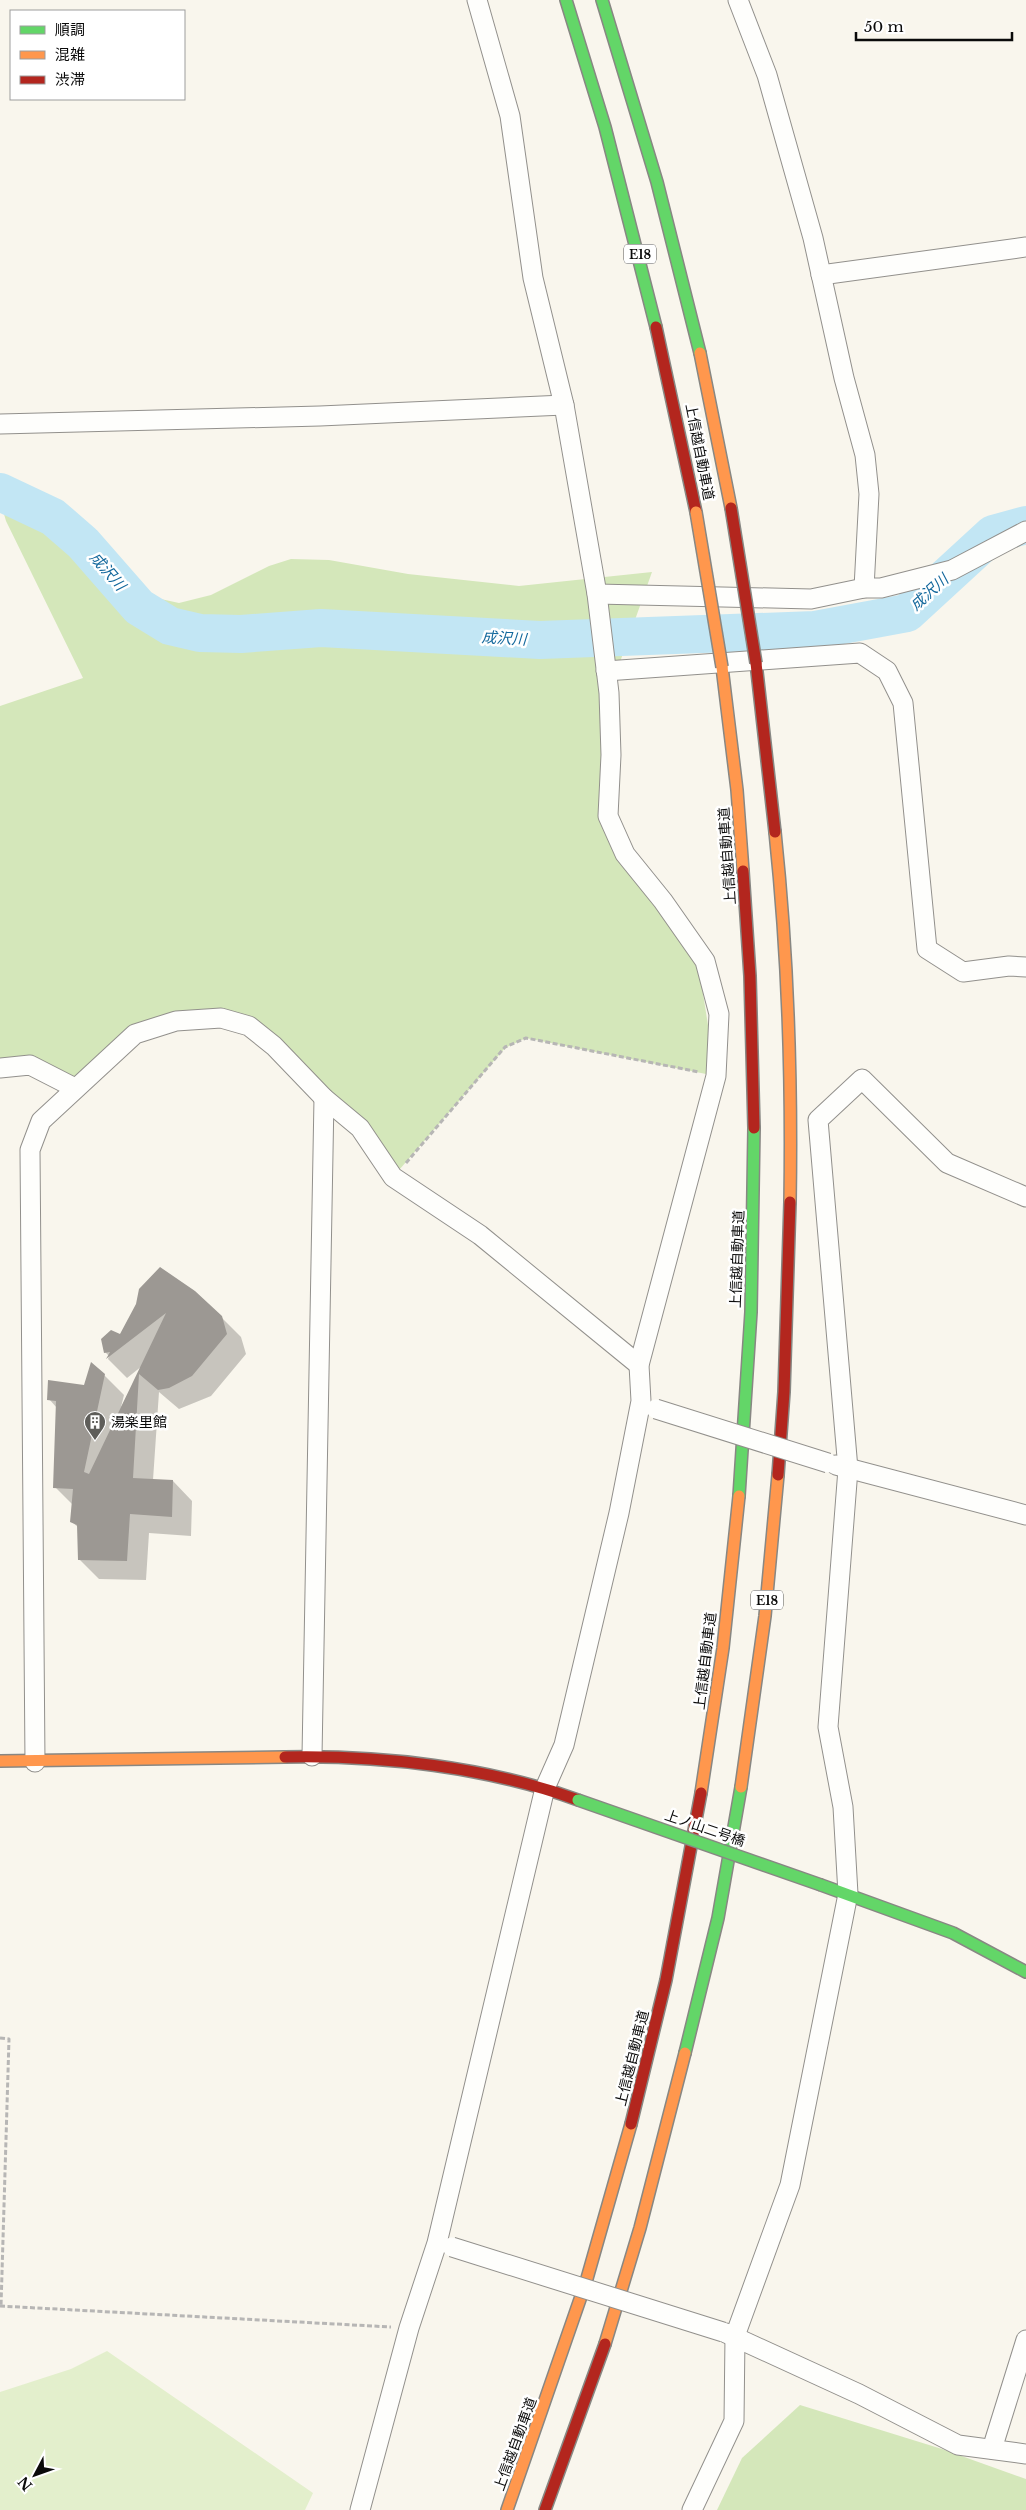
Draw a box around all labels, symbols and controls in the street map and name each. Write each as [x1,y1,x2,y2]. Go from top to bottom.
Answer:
legend [10,10,185,100]
scale bar [856,10,1012,42]
text: 50 m [864,17,904,36]
text: 順調 [55,20,85,39]
text: 混雑 [55,45,85,64]
text: 渋滞 [55,70,85,89]
road number: E18 [624,244,656,264]
street label: 上信越自動車道 [682,402,718,502]
water label: 成沢川 [86,548,131,596]
water label: 成沢川 [906,569,954,614]
water label: 成沢川 [481,627,529,649]
street label: 上信越自動車道 [715,806,739,906]
street label: 上信越自動車道 [726,1210,748,1308]
building icon: 湯楽里館 [83,1410,107,1441]
place label: 湯楽里館 [111,1413,167,1431]
road number: E18 [751,1590,783,1610]
street label: 上信越自動車道 [690,1611,720,1711]
street label: 上ノ山二号橋 [662,1806,748,1850]
street label: 上信越自動車道 [611,2008,653,2108]
street label: 上信越自動車道 [490,2395,540,2493]
north arrow [10,2450,60,2500]
text: N [14,2473,36,2494]

